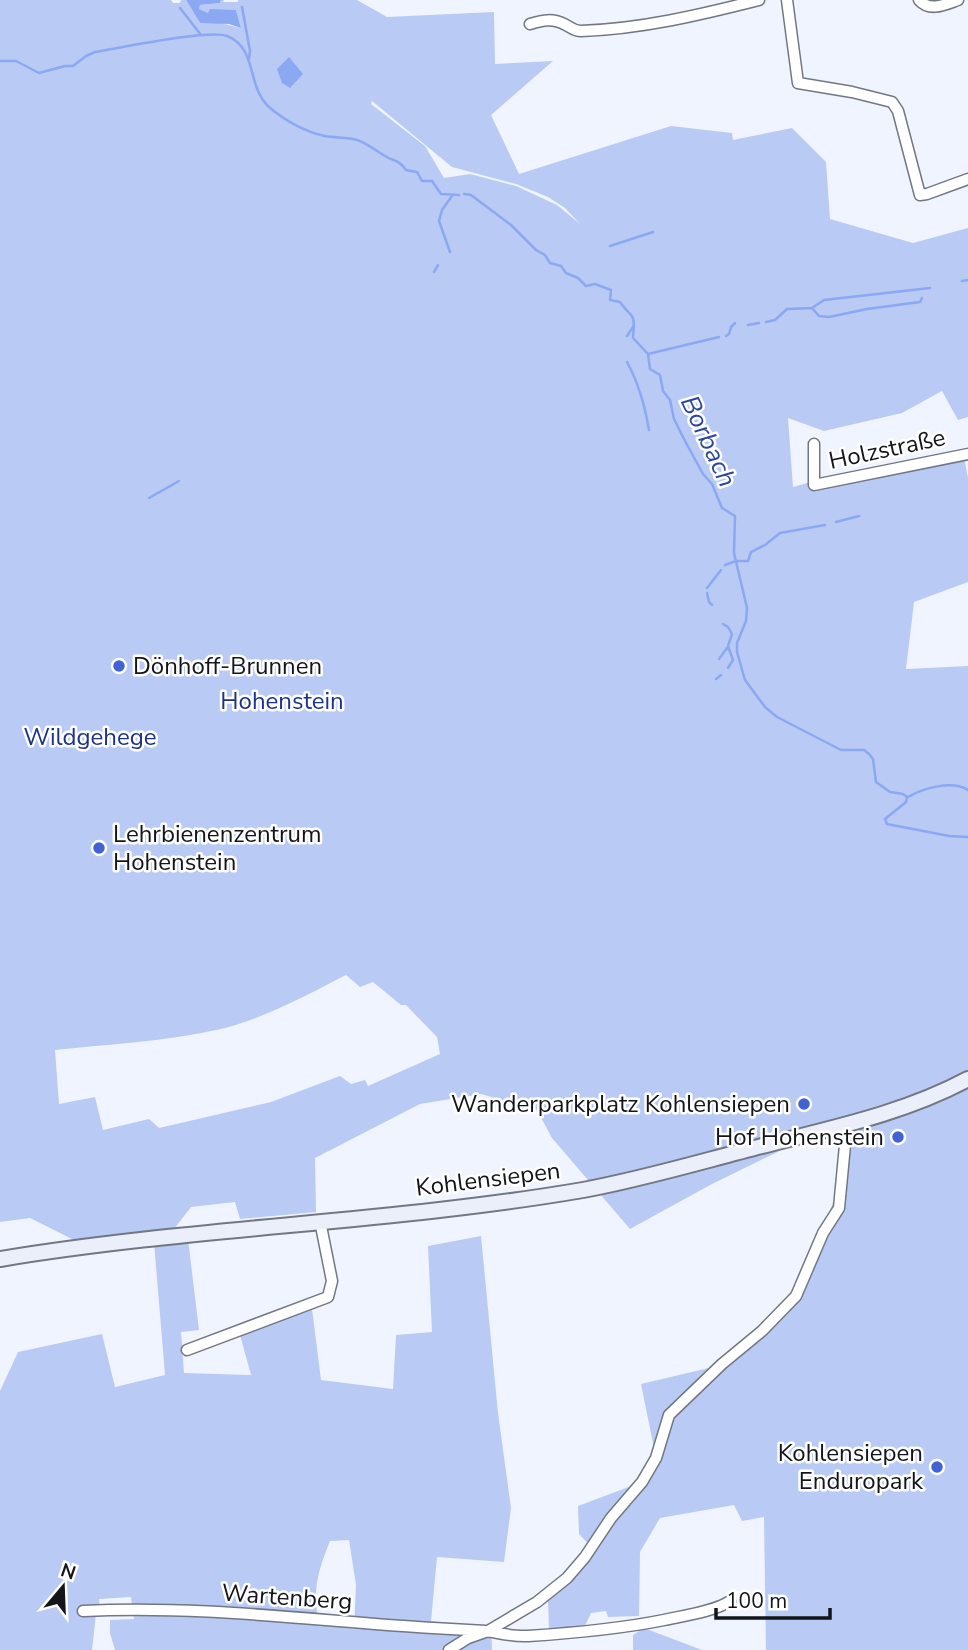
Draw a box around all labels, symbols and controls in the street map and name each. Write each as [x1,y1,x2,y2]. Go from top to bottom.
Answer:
water label: Borbach [672,390,745,493]
street label: Holzstraße [826,421,948,477]
place label: Dönhoff-Brunnen [133,650,322,682]
marker: Dönhoff-Brunnen [111,658,127,674]
park label: Hohenstein [220,685,344,717]
park label: Wildgehege [23,721,157,753]
place label: Lehrbienenzentrum Hohenstein [113,818,322,878]
marker: Lehrbienenzentrum Hohenstein [91,840,107,856]
place label: Wanderparkplatz Kohlensiepen [451,1088,790,1120]
marker: Wanderparkplatz Kohlensiepen [796,1096,812,1112]
place label: Hof Hohenstein [715,1121,884,1153]
marker: Hof Hohenstein [890,1129,906,1145]
street label: Kohlensiepen [414,1154,562,1204]
place label: Kohlensiepen Enduropark [778,1437,924,1497]
marker: Kohlensiepen Enduropark [929,1459,945,1475]
north arrow [28,1552,98,1622]
text: N [57,1557,79,1586]
street label: Wartenberg [221,1576,353,1618]
scale bar [716,1576,830,1620]
text: 100 m [726,1587,787,1615]

